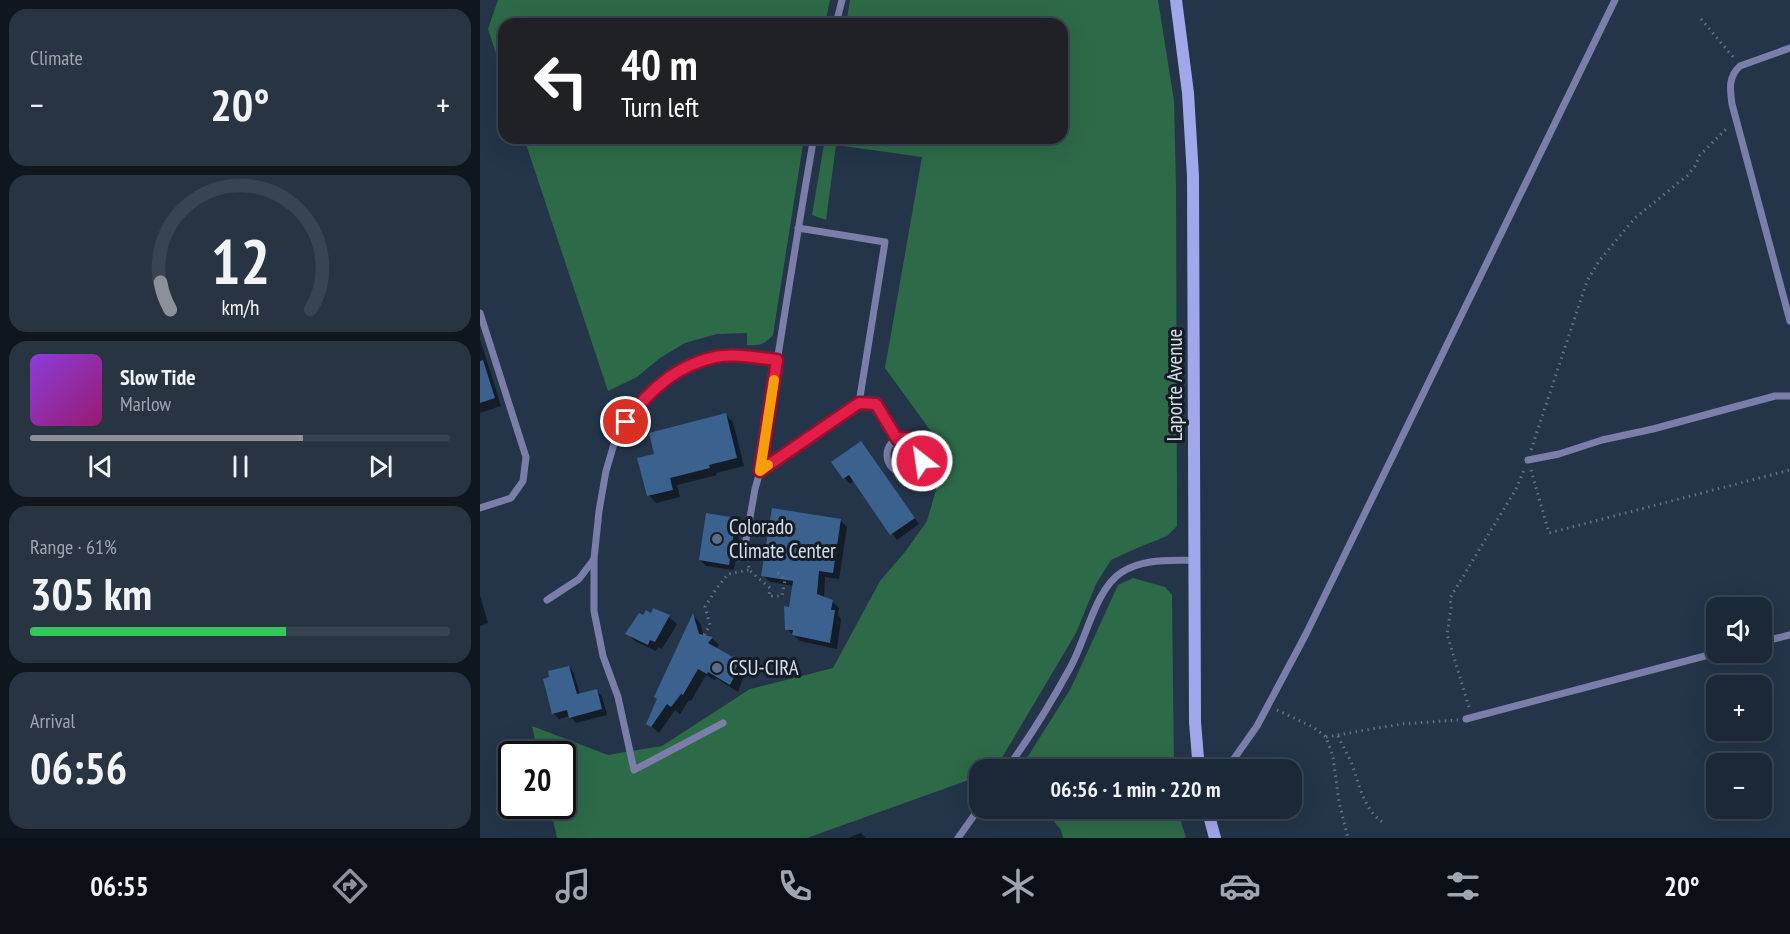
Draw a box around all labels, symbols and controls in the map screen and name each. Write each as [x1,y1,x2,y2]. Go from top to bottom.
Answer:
text: 40 m [621,37,698,92]
icon: left [522,42,600,120]
text: Climate [30,45,83,71]
text: 20° [210,75,270,133]
text: − [30,83,44,126]
text: + [436,83,450,126]
text: Turn left [621,90,699,124]
text: 12 [210,220,270,301]
text: km/h [221,294,259,322]
street label: Laporte Avenue [1161,329,1188,441]
text: Slow Tide [120,363,196,391]
text: Marlow [120,391,171,417]
pin [600,396,651,447]
icon: arrive [609,405,642,438]
position arrow [890,429,954,493]
icon: previous [84,450,117,483]
icon: pause [224,450,257,483]
icon: next [364,450,397,483]
place label: Colorado Climate Center [729,513,836,564]
marker: Colorado Climate Center [710,532,724,546]
text: Range · 61% [30,534,117,560]
text: 305 km [30,564,152,622]
map controls [1706,597,1772,819]
button: sound [1706,597,1772,663]
place label: CSU-CIRA [729,654,799,681]
marker: CSU-CIRA [710,661,724,675]
button: + [1706,675,1772,741]
text: Arrival [30,708,75,734]
text: 06:56 [30,738,127,796]
speed limit sign: 20 [498,741,576,819]
button: − [1706,753,1772,819]
text: 06:56 · 1 min · 220 m [1050,775,1221,803]
icon: directions [329,865,371,907]
icon: music [552,865,594,907]
icon: phone [774,865,816,907]
icon: climate [997,865,1039,907]
icon: car [1219,865,1261,907]
icon: filters [1442,865,1484,907]
text: 06:55 [90,869,149,903]
text: 20° [1664,869,1700,903]

